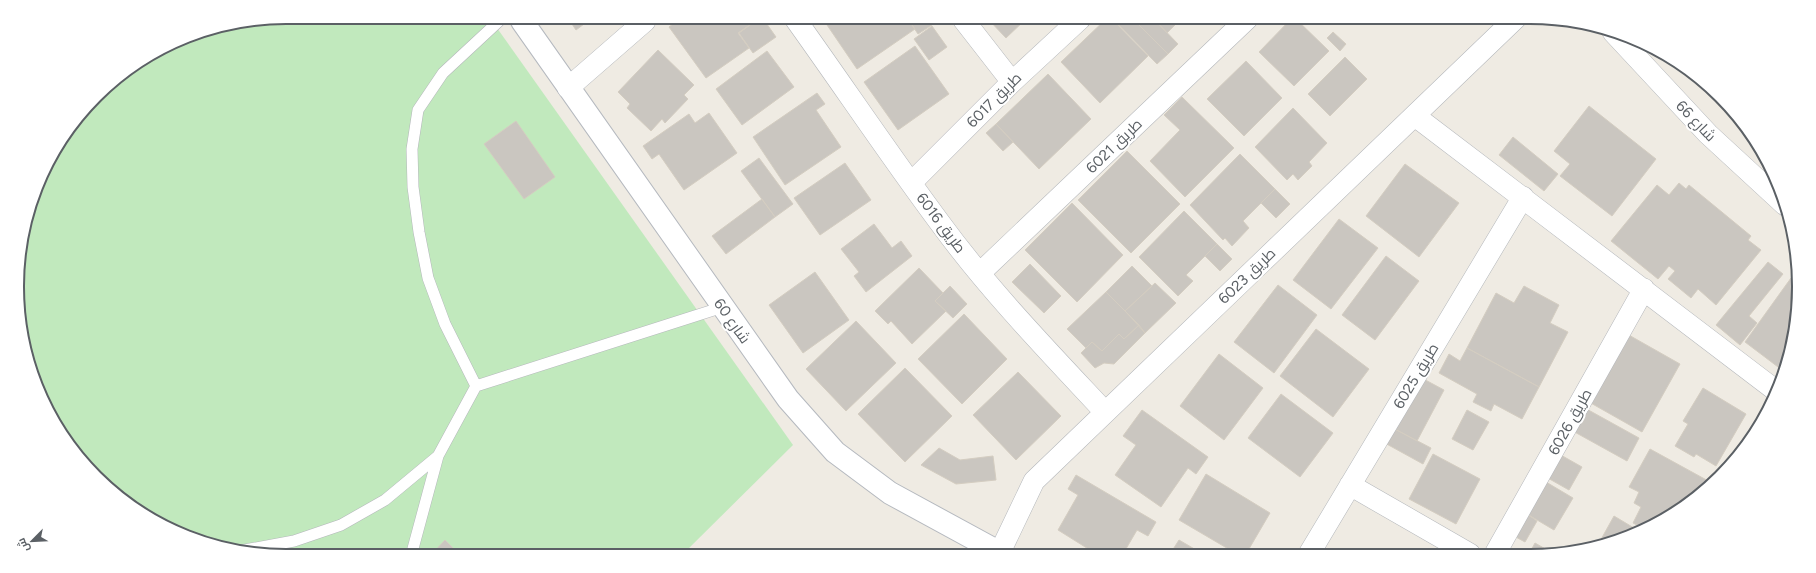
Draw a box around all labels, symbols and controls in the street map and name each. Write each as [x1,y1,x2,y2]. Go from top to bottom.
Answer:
street label: طريق 6017 [963,69,1026,132]
street label: شارع 66 [1671,97,1720,147]
street label: طريق 6021 [1082,115,1146,178]
street label: طريق 6016 [912,189,969,257]
street label: طريق 6023 [1215,244,1280,308]
street label: شارع 60 [708,295,754,348]
street label: طريق 6025 [1389,340,1443,412]
street label: طريق 6026 [1544,386,1596,459]
north arrow [12,521,52,561]
text: ش [15,536,32,554]

